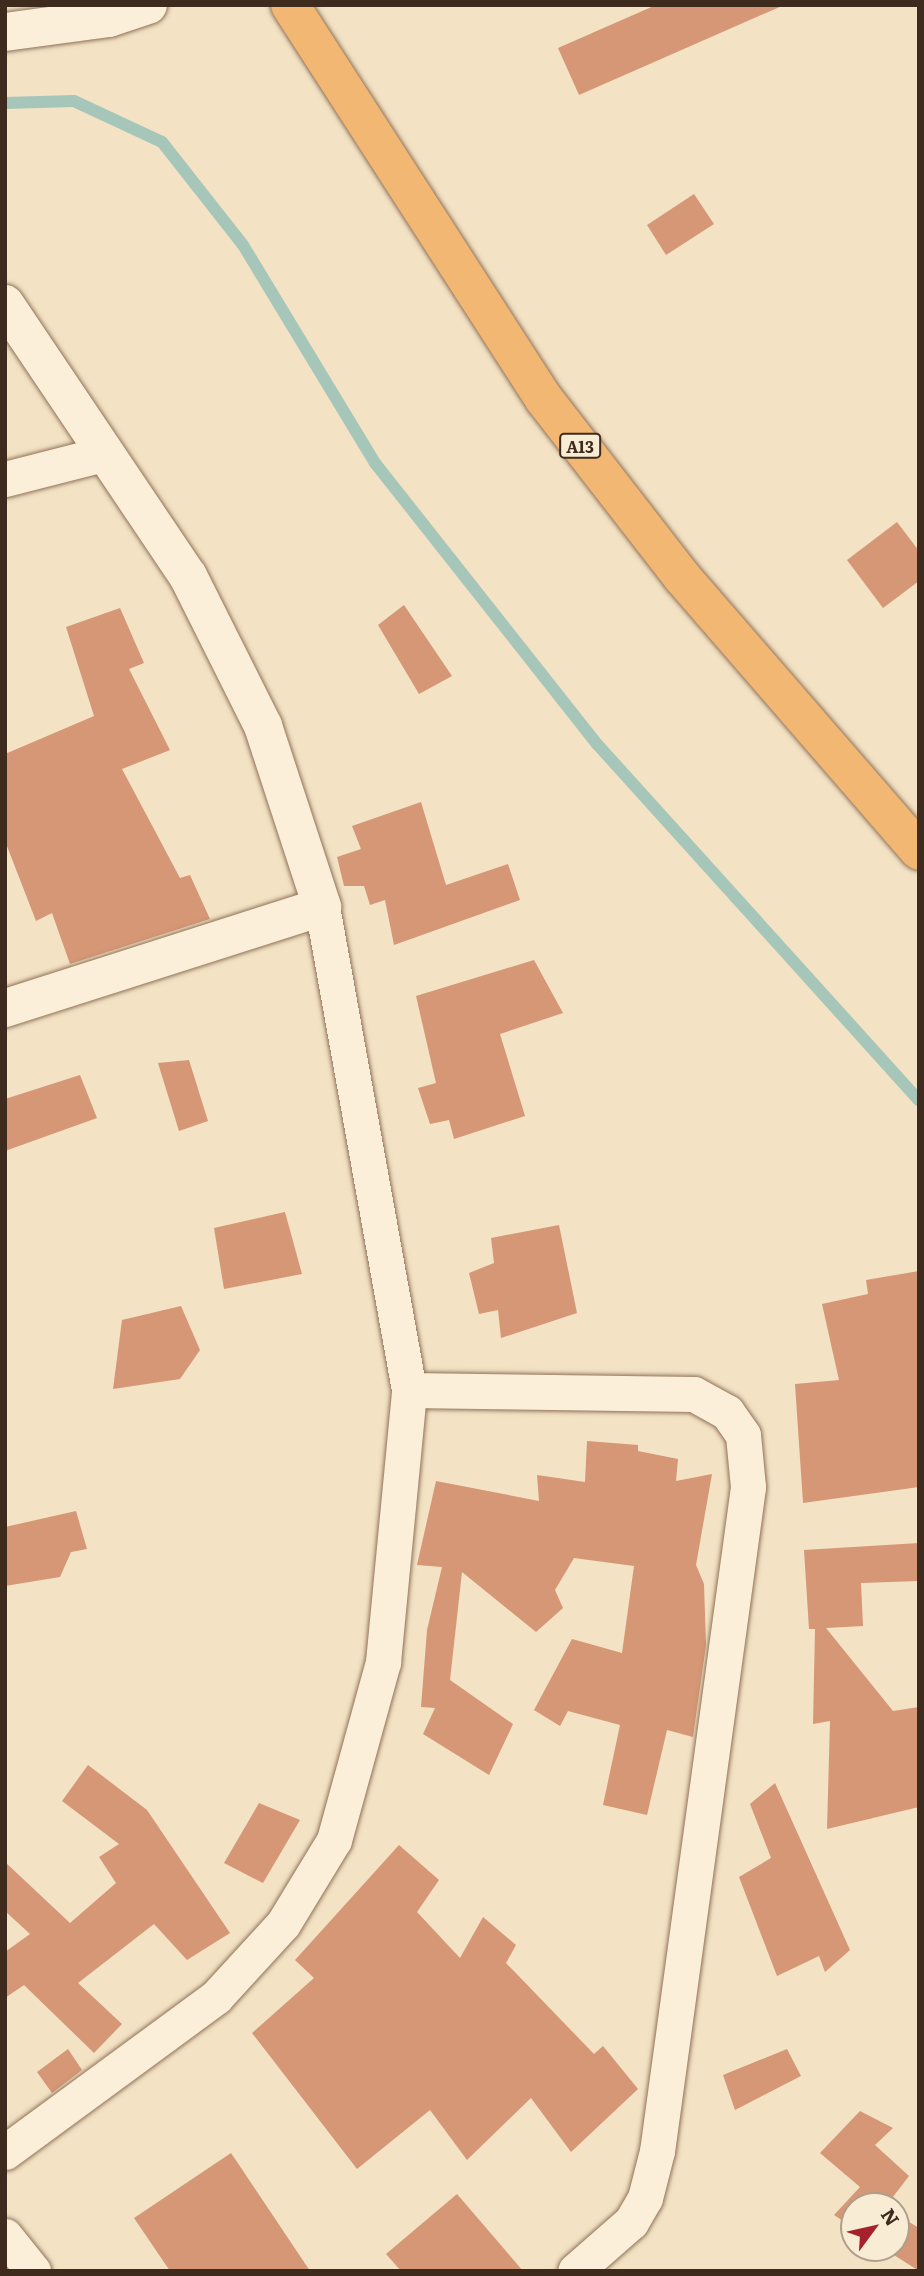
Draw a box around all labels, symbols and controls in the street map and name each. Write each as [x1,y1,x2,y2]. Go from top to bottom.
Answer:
road number: A13 [559,434,601,458]
north arrow [840,2192,910,2262]
text: N [875,2202,907,2231]

